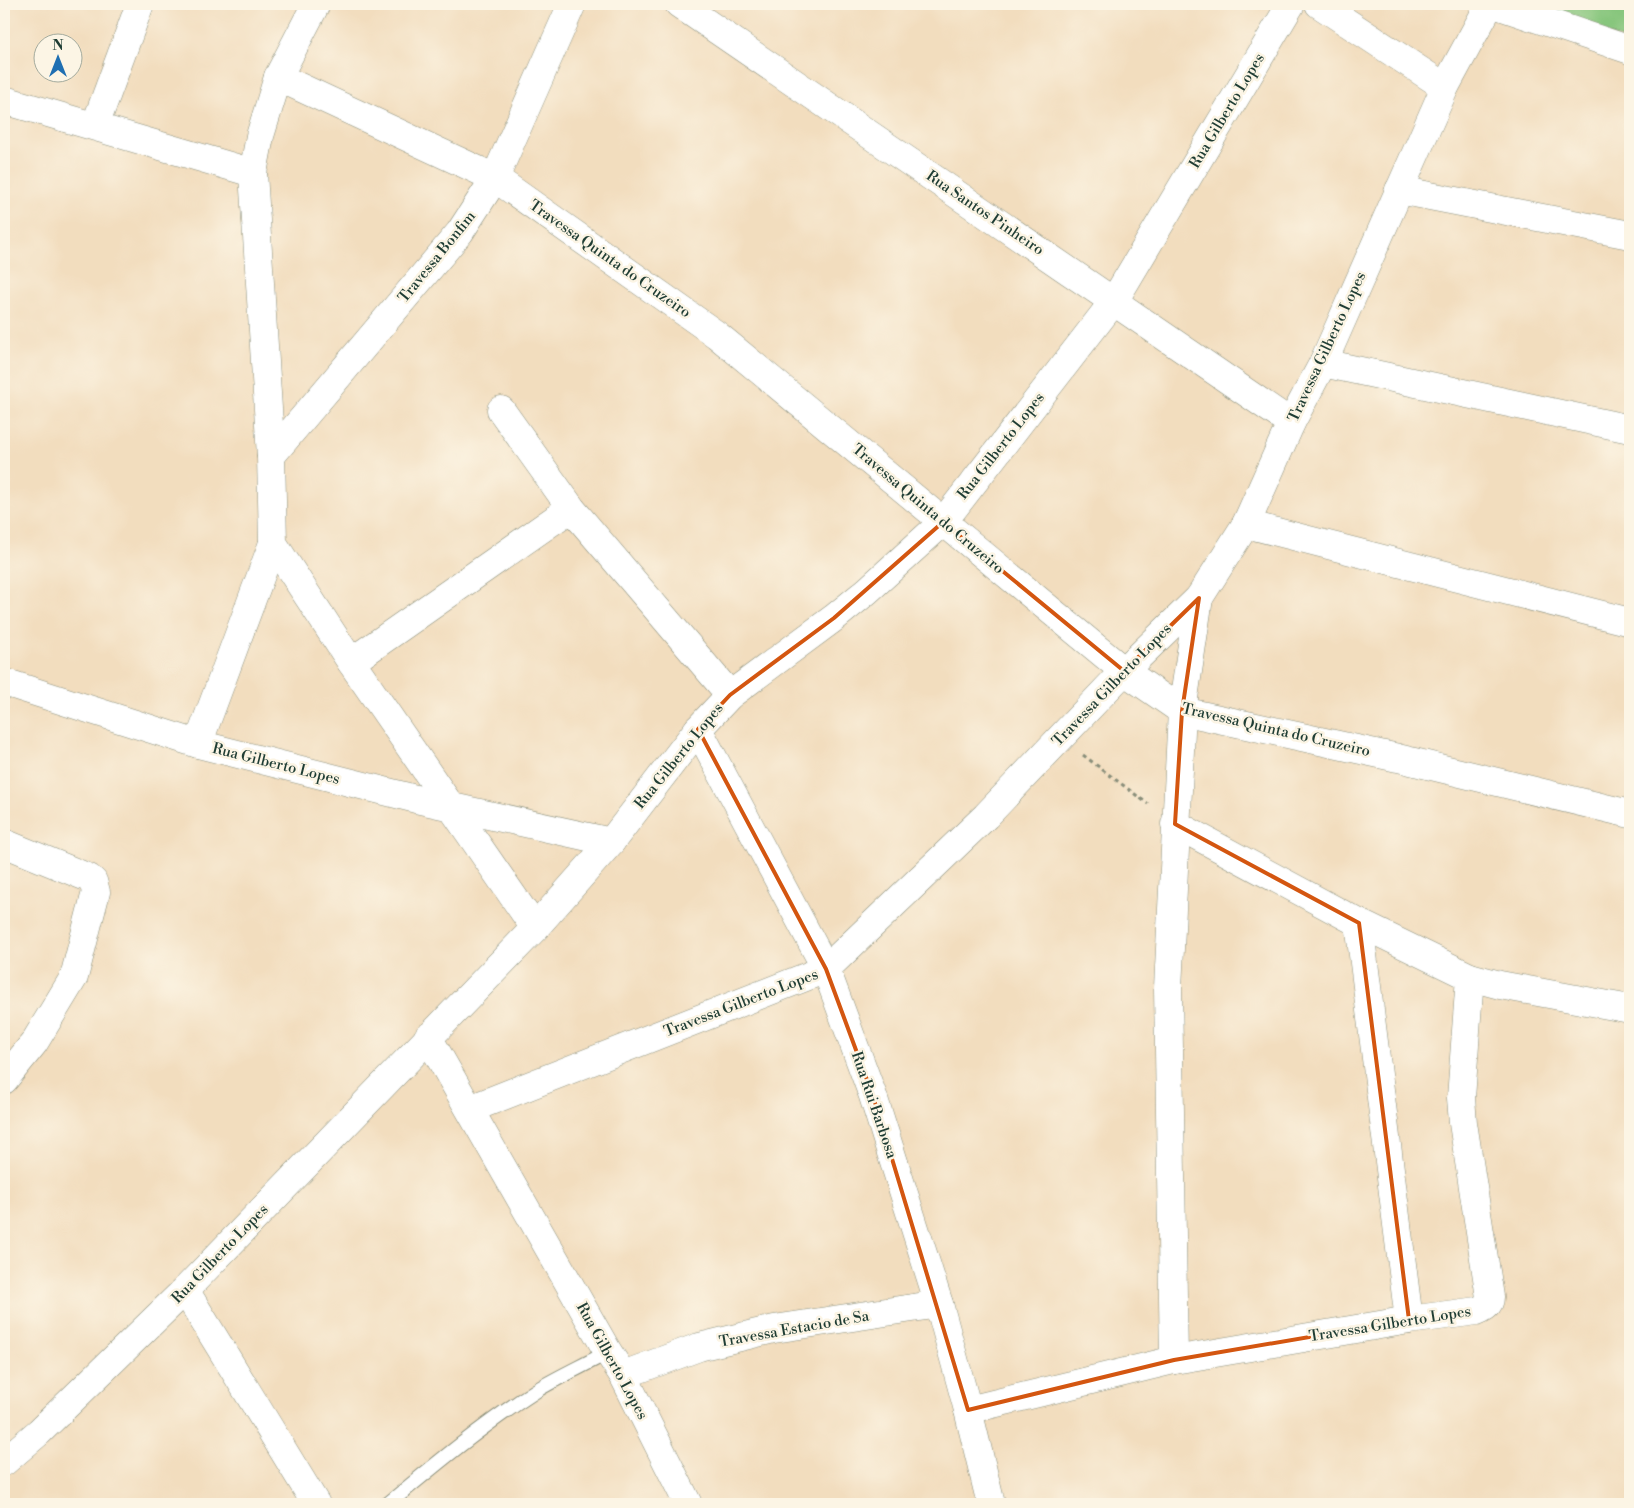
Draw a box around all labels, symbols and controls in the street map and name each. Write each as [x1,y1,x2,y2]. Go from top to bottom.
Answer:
north arrow [32,32,82,82]
text: N [52,37,64,55]
street label: Rua Gilberto Lopes [1185,50,1269,172]
street label: Rua Santos Pinheiro [922,166,1048,260]
street label: Travessa Quinta do Cruzeiro [525,196,695,322]
street label: Travessa Bonfim [394,207,480,307]
street label: Travessa Gilberto Lopes [1284,269,1370,425]
street label: Rua Gilberto Lopes [953,389,1049,503]
street label: Travessa Quinta do Cruzeiro [848,440,1008,578]
street label: Travessa Gilberto Lopes [1048,620,1176,750]
street label: Rua Gilberto Lopes [630,699,728,813]
street label: Travessa Quinta do Cruzeiro [1180,699,1372,761]
street label: Rua Gilberto Lopes [210,739,342,789]
street label: Travessa Gilberto Lopes [661,965,821,1041]
street label: Rua Rui Barbosa [847,1049,901,1162]
street label: Rua Gilberto Lopes [168,1200,272,1308]
street label: Rua Gilberto Lopes [572,1299,652,1423]
street label: Travessa Gilberto Lopes [1308,1302,1472,1346]
street label: Travessa Estacio de Sa [717,1306,871,1352]

